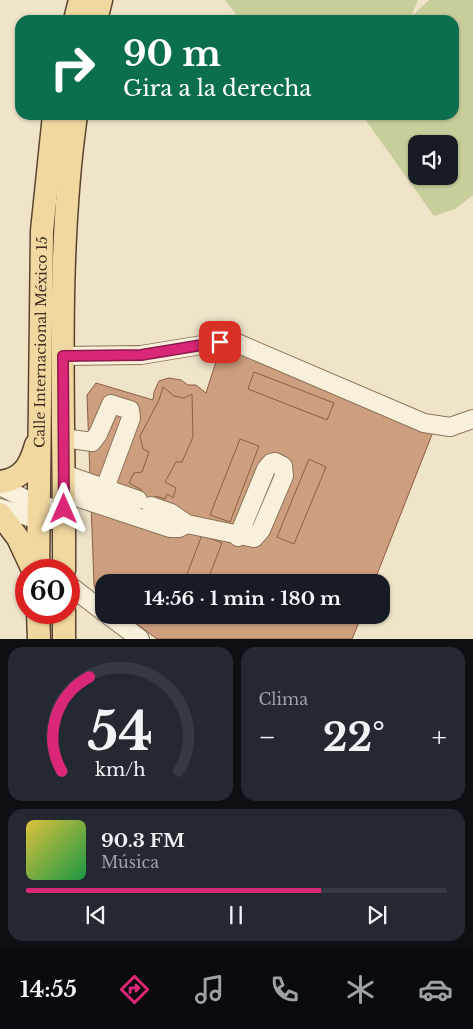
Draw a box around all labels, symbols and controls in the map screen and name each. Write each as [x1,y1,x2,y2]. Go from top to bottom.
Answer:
text: 90 m [123,32,221,75]
icon: right [40,35,105,100]
text: Gira a la derecha [123,75,312,102]
map controls [408,135,458,185]
button: sound [408,135,458,185]
street label: Calle Internacional México 15 [30,236,51,448]
pin [199,321,241,363]
icon: arrive [206,328,234,356]
position arrow [37,482,89,534]
speed limit sign: 60 [15,559,80,624]
text: 14:56 · 1 min · 180 m [144,587,341,610]
text: Clima [259,689,308,709]
text: 54 [88,700,153,764]
text: 22° [323,714,385,761]
text: − [259,720,276,755]
text: + [432,720,447,755]
text: km/h [95,759,146,781]
text: 90.3 FM [101,829,185,852]
text: Música [101,852,159,872]
icon: previous [82,901,110,929]
icon: pause [222,901,250,929]
icon: next [363,901,391,929]
icon: directions [117,972,152,1007]
icon: music [192,972,227,1007]
icon: phone [267,972,302,1007]
icon: climate [343,972,378,1007]
icon: car [418,972,453,1007]
text: 14:55 [20,976,77,1003]

